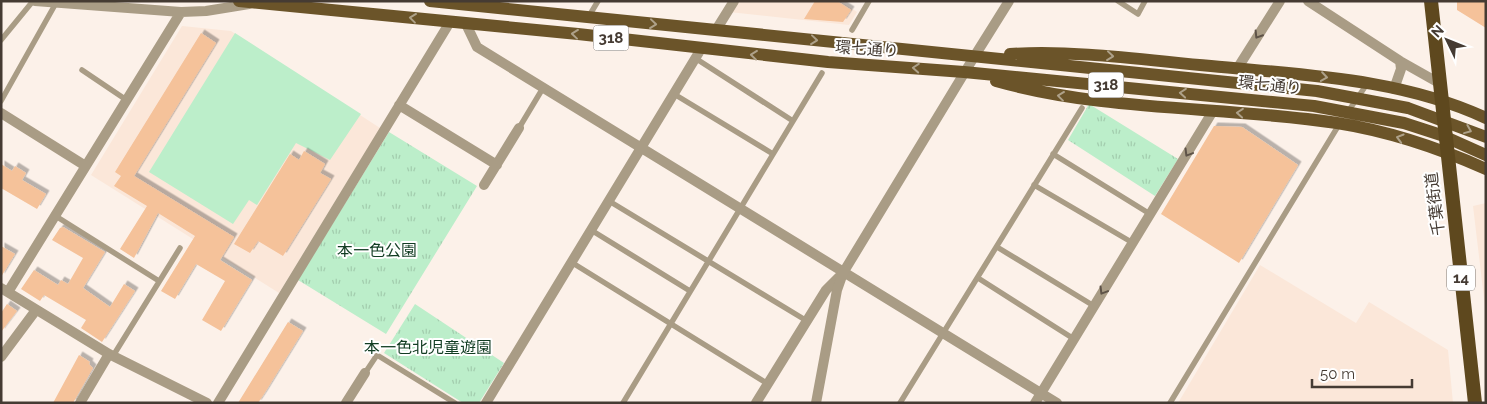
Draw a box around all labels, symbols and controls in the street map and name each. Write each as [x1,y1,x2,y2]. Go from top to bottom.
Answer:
one-way arrow [409,13,417,24]
north arrow [1422,15,1472,65]
one-way arrow [649,18,657,29]
text: N [1428,22,1447,40]
road number: 318 [594,26,628,50]
one-way arrow [571,29,579,40]
one-way arrow [1255,30,1265,39]
one-way arrow [811,34,819,45]
street label: 環七通り [834,37,900,61]
one-way arrow [749,49,757,60]
one-way arrow [1106,50,1114,61]
one-way arrow [911,63,919,74]
one-way arrow [1320,71,1328,82]
road number: 318 [1088,72,1124,98]
street label: 環七通り [1237,72,1303,98]
one-way arrow [1178,87,1186,98]
one-way arrow [1056,91,1064,102]
one-way arrow [1236,108,1244,119]
one-way arrow [1463,123,1472,134]
one-way arrow [1396,133,1405,144]
one-way arrow [1184,147,1194,156]
street label: 千葉街道 [1422,171,1448,237]
park label: 本一色公園 [337,241,417,260]
road number: 14 [1447,266,1475,290]
one-way arrow [1100,286,1110,295]
park label: 本一色北児童遊園 [364,338,492,357]
scale bar [1312,356,1412,388]
text: 50 m [1320,365,1355,383]

